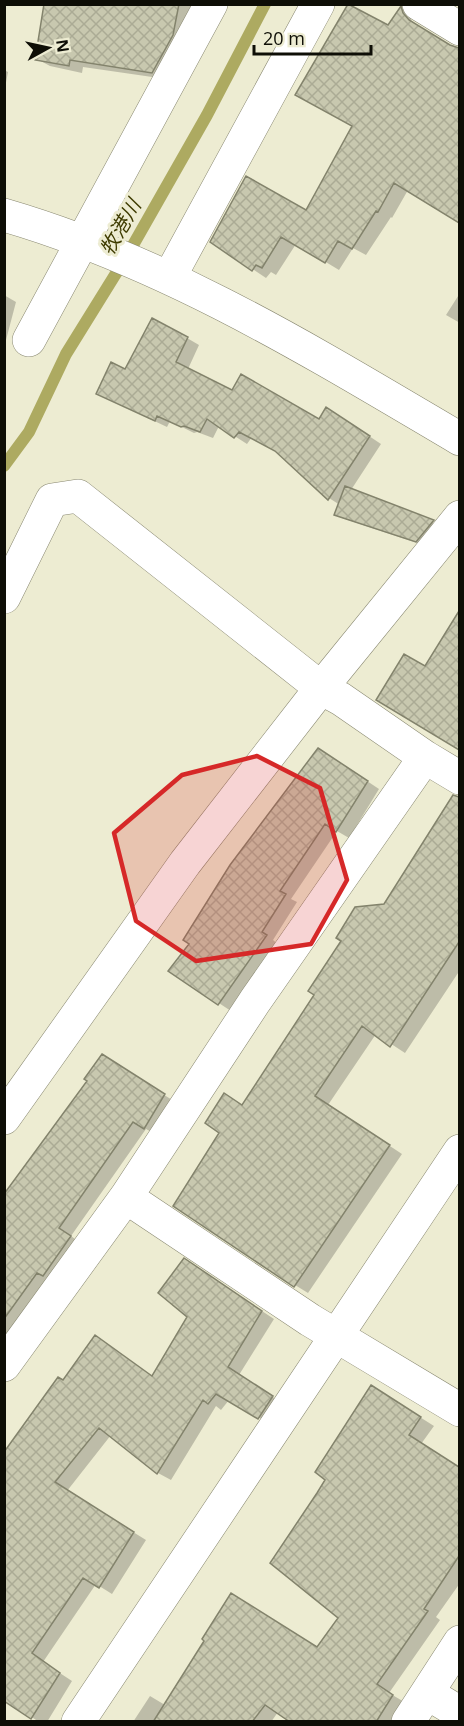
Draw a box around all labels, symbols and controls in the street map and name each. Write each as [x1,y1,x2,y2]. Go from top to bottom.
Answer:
north arrow [18,18,78,78]
scale bar [254,18,371,56]
text: 20 m [263,26,305,50]
text: N [51,38,75,54]
water label: 牧港川 [93,193,148,260]

